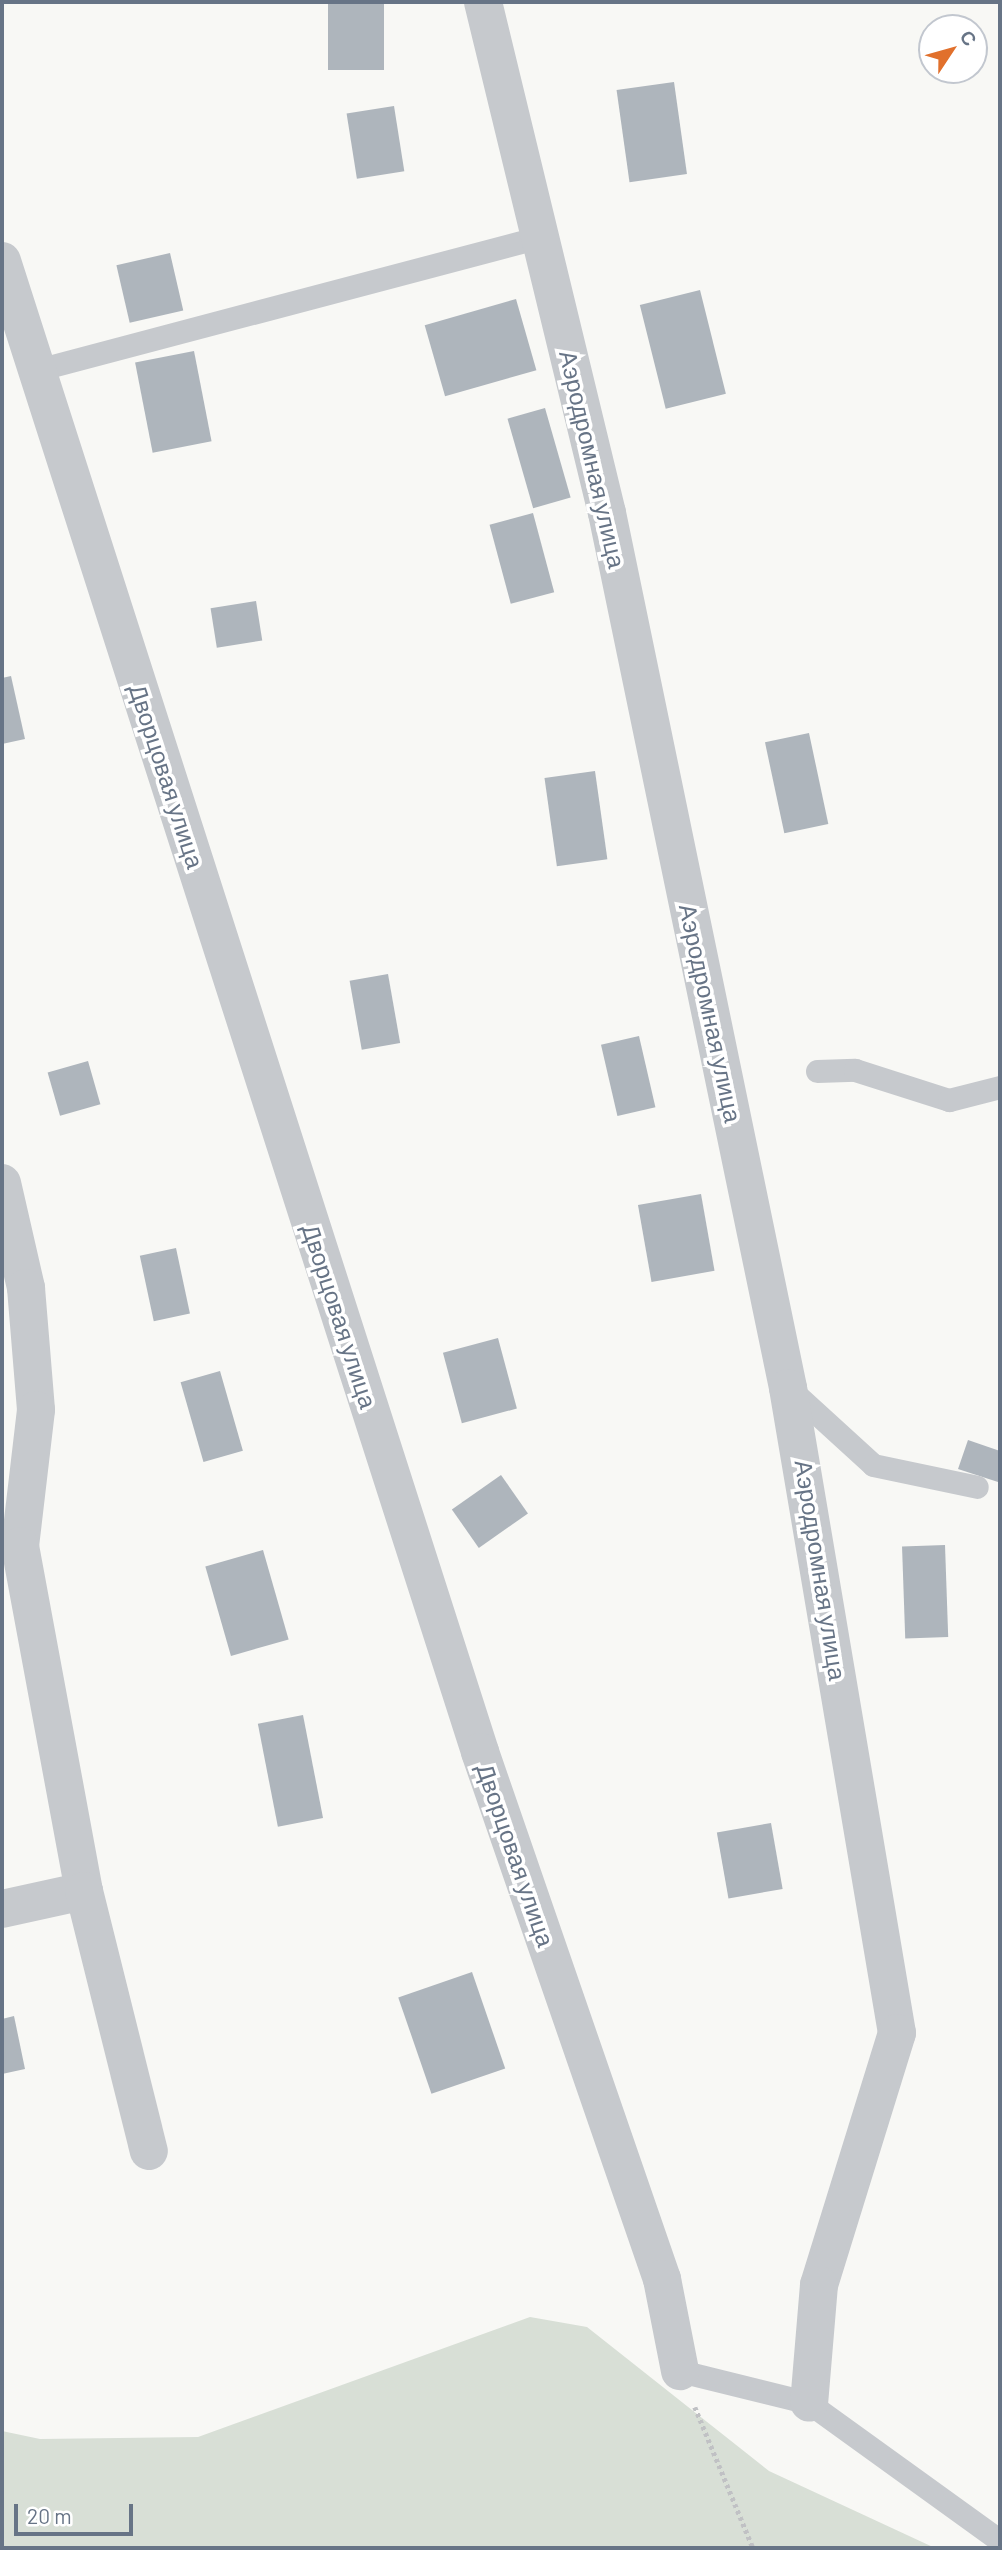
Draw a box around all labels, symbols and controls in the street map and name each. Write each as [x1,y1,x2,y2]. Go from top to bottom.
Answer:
north arrow [918,14,988,84]
text: С [955,25,982,50]
street label: Аэродромная улица [554,347,632,571]
street label: Дворцовая улица [124,680,210,872]
street label: Аэродромная улица [674,901,748,1125]
street label: Дворцовая улица [297,1220,383,1412]
street label: Аэродромная улица [789,1458,853,1682]
street label: Дворцовая улица [471,1760,561,1950]
scale bar [18,2490,136,2534]
text: 20 m [27,2503,72,2528]

